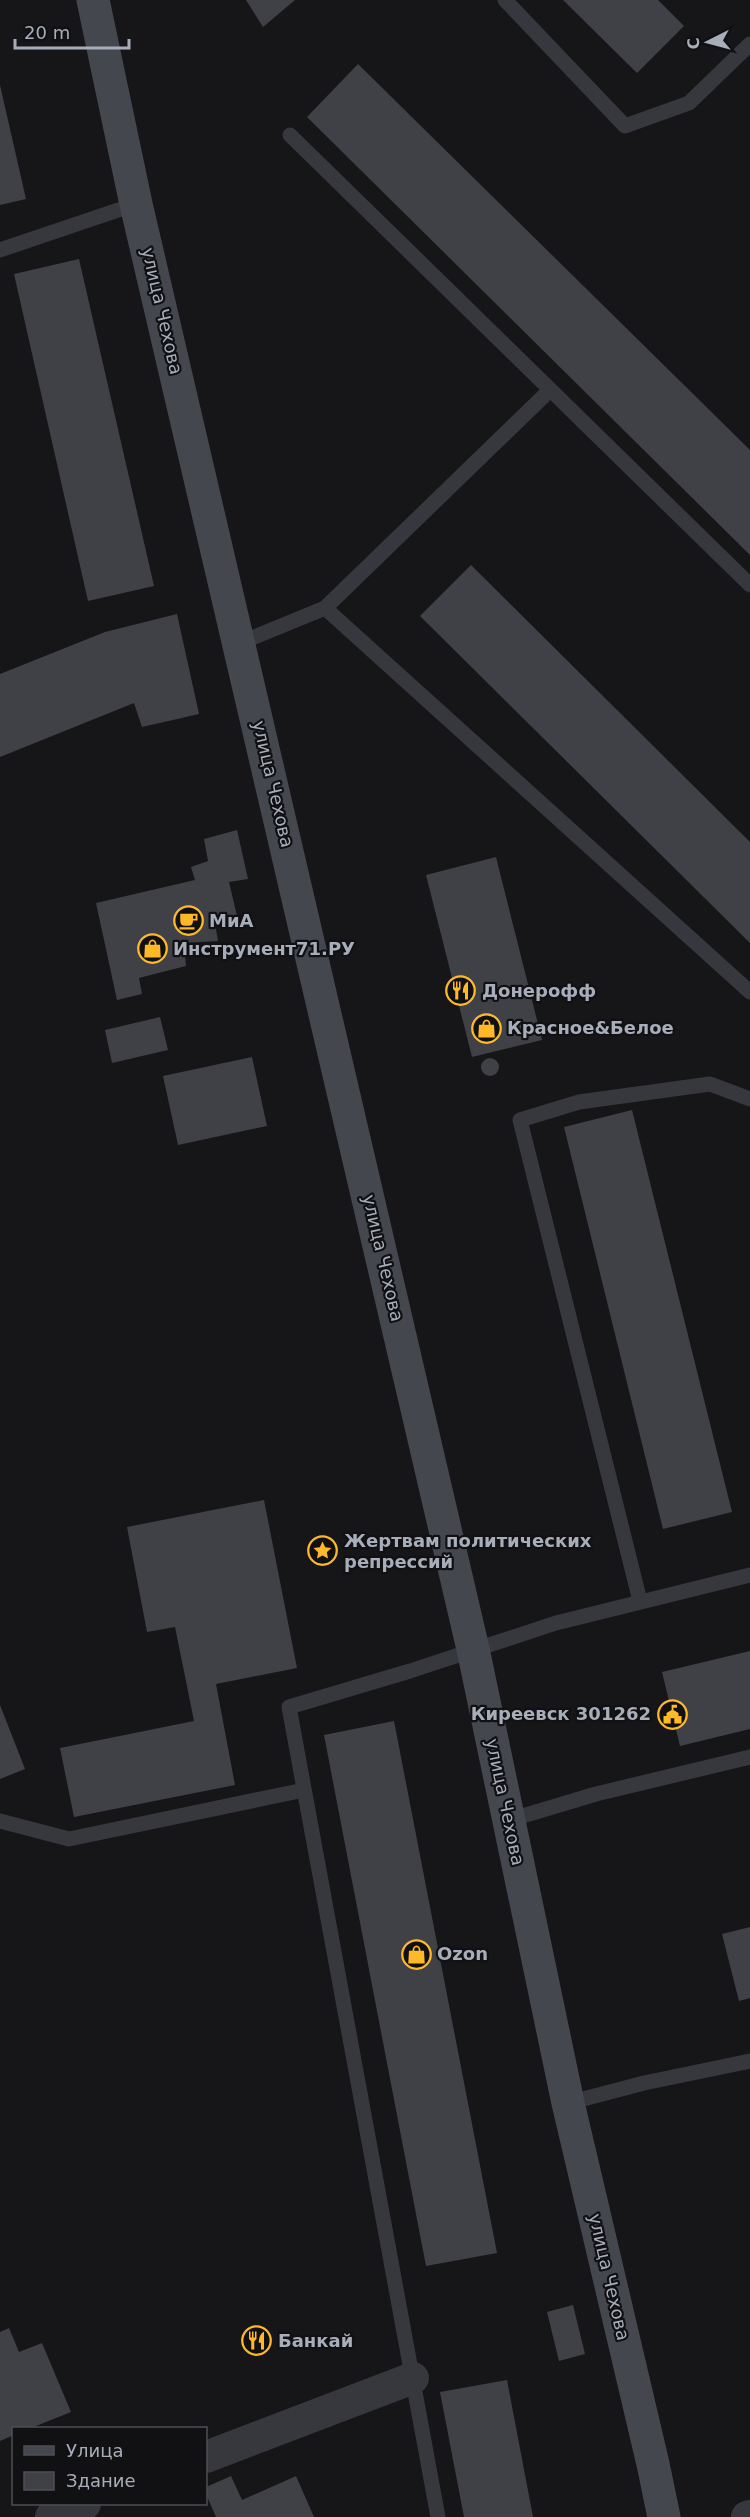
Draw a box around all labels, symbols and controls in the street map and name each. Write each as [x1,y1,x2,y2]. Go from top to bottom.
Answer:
scale bar [15,12,129,50]
north arrow [678,12,738,72]
text: 20 m [24,22,70,43]
text: С [684,37,704,50]
street label: улица Чехова [138,245,187,376]
street label: улица Чехова [249,718,298,849]
cafe icon: МиА [172,905,204,937]
place label: МиА [209,910,254,931]
shop icon: Инструмент71.РУ [136,933,168,965]
place label: Инструмент71.РУ [173,938,355,959]
restaurant icon: Донерофф [445,975,477,1007]
place label: Донерофф [482,980,596,1001]
shop icon: Красное&Белое [470,1012,502,1044]
place label: Красное&Белое [507,1017,674,1038]
street label: улица Чехова [359,1192,408,1323]
place label: Жертвам политических репрессий [344,1530,592,1572]
place icon: Жертвам политических репрессий [307,1535,339,1567]
public building icon: Киреевск 301262 [656,1698,688,1730]
place label: Киреевск 301262 [471,1703,651,1724]
street label: улица Чехова [482,1736,529,1867]
shop icon: Ozon [400,1938,432,1970]
place label: Ozon [437,1943,488,1964]
street label: улица Чехова [585,2211,634,2342]
restaurant icon: Банкай [241,2325,273,2357]
place label: Банкай [278,2330,353,2351]
legend [12,2427,207,2505]
text: Улица [66,2440,123,2461]
text: Здание [66,2470,136,2491]

